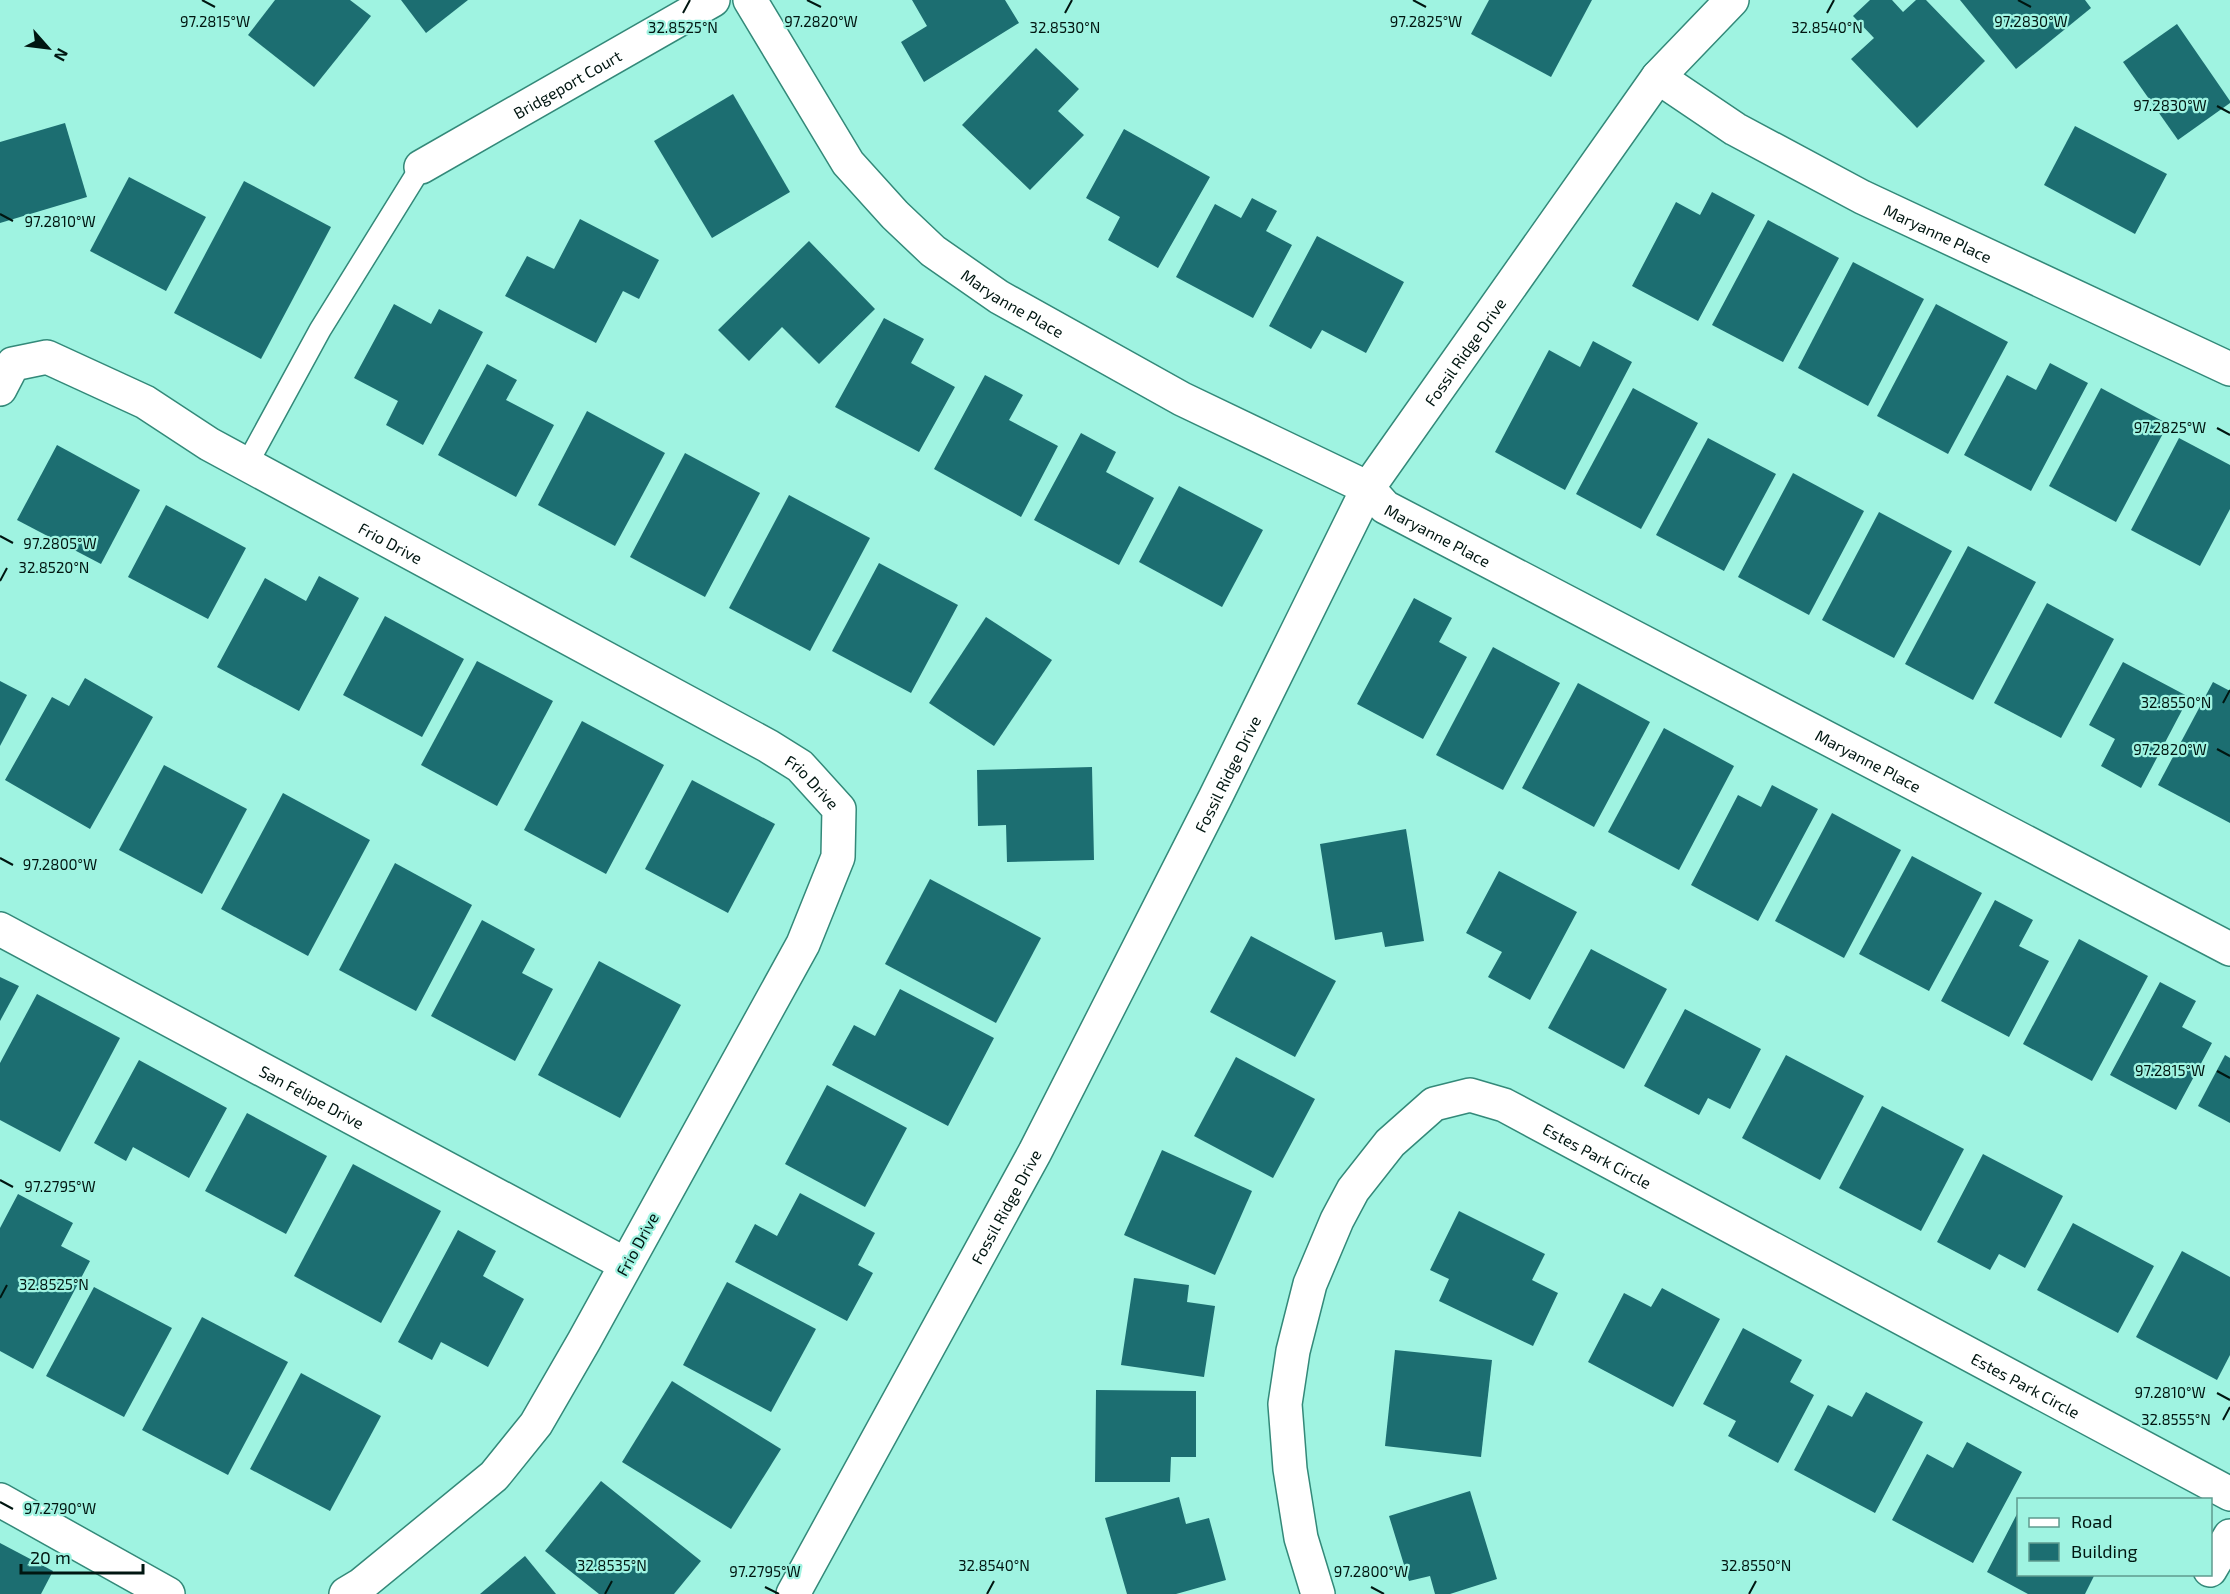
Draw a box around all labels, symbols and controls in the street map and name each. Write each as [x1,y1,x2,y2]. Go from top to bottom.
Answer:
text: 97.2815°W [180,12,250,30]
text: 97.2820°W [784,12,858,30]
text: 97.2825°W [1390,12,1462,30]
text: 97.2830°W [1994,12,2068,30]
north arrow [18,18,78,78]
text: 32.8525°N [648,18,718,36]
text: 32.8530°N [1030,18,1100,36]
text: 32.8540°N [1791,18,1863,36]
street label: Bridgeport Court [509,45,624,122]
text: N [51,46,73,65]
text: 97.2830°W [2133,96,2207,114]
street label: Maryanne Place [1881,199,1995,266]
text: 97.2810°W [24,212,96,230]
street label: Maryanne Place [958,264,1068,341]
street label: Fossil Ridge Drive [1420,294,1509,409]
text: 97.2825°W [2134,418,2206,436]
street label: Maryanne Place [1382,499,1494,570]
street label: Frio Drive [356,517,426,567]
text: 97.2805°W [23,534,97,552]
text: 32.8520°N [19,558,89,576]
text: 32.8550°N [2141,693,2211,711]
street label: Fossil Ridge Drive [1190,712,1264,835]
street label: Maryanne Place [1813,725,1925,795]
text: 97.2820°W [2133,740,2207,758]
street label: Frio Drive [782,750,844,813]
text: 97.2800°W [23,855,97,873]
street label: San Felipe Drive [256,1061,368,1132]
text: 97.2815°W [2135,1061,2205,1079]
street label: Estes Park Circle [1540,1118,1655,1192]
street label: Fossil Ridge Drive [966,1146,1044,1267]
text: 97.2795°W [24,1177,96,1195]
street label: Frio Drive [612,1209,662,1279]
text: 32.8525°N [19,1275,89,1293]
street label: Estes Park Circle [1968,1348,2083,1421]
text: 97.2810°W [2134,1383,2206,1401]
text: 32.8555°N [2141,1410,2211,1428]
legend [2017,1498,2212,1576]
text: 97.2790°W [24,1499,96,1517]
text: Road [2071,1510,2112,1532]
scale bar [21,1537,142,1575]
text: Building [2071,1540,2138,1562]
text: 20 m [30,1546,71,1568]
text: 32.8535°N [577,1556,647,1574]
text: 32.8540°N [958,1556,1030,1574]
text: 32.8550°N [1721,1556,1791,1574]
text: 97.2795°W [729,1562,801,1580]
text: 97.2800°W [1334,1562,1408,1580]

